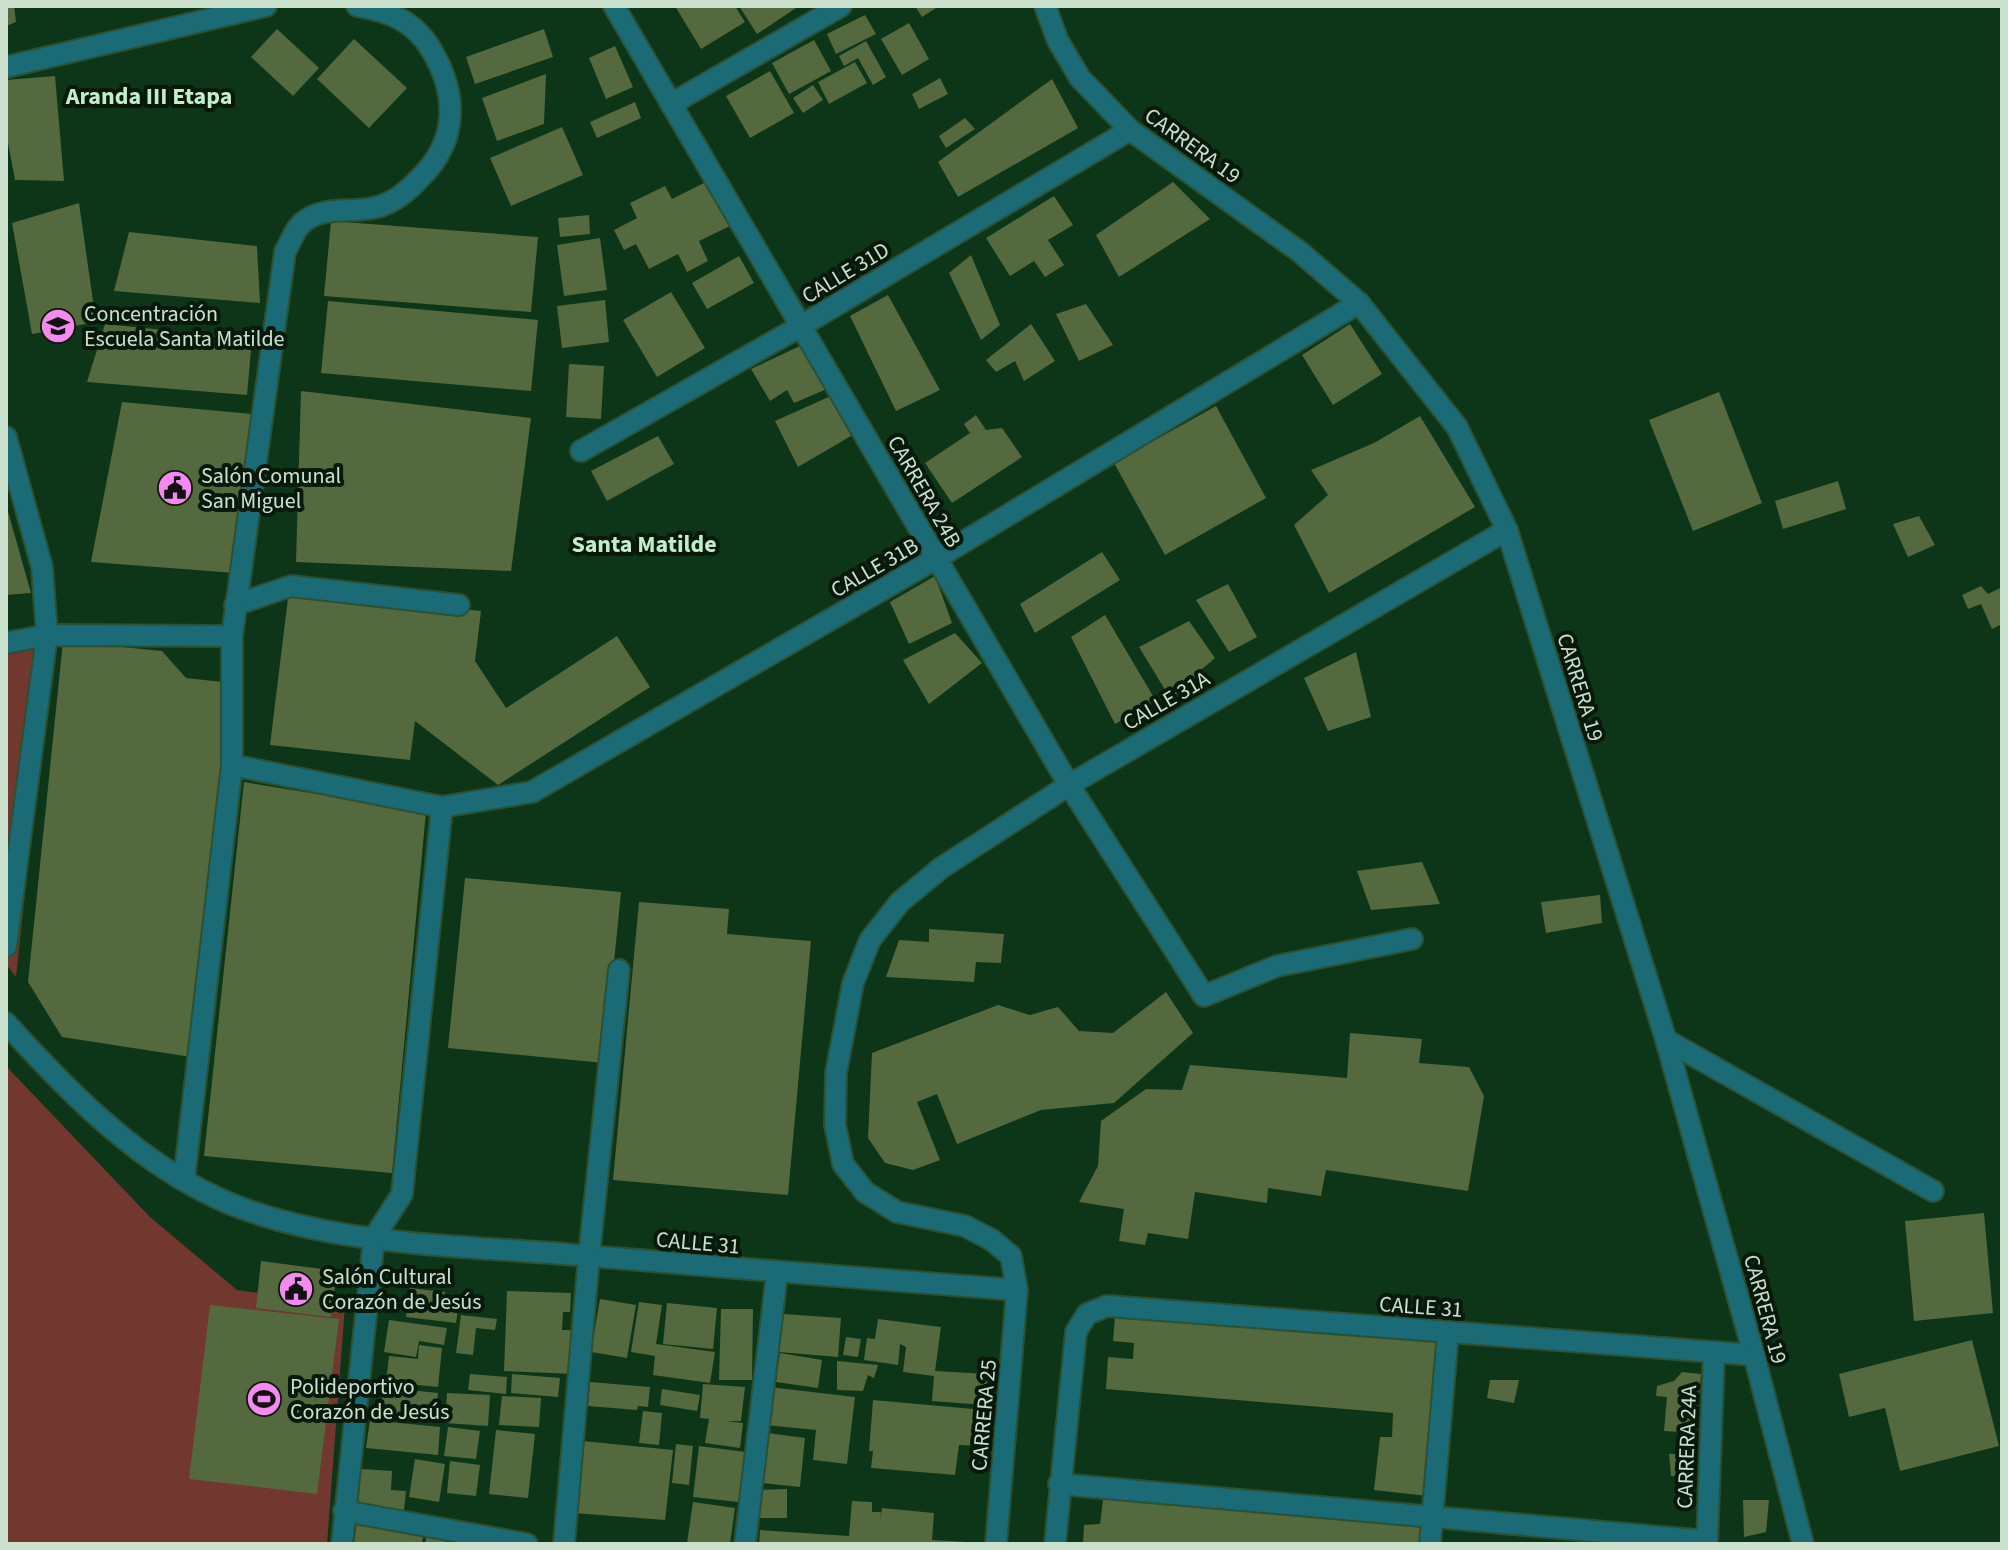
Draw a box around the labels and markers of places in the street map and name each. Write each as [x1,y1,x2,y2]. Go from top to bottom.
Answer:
place label: Concentración Escuela Santa Matilde [84,298,285,355]
school or university icon: Concentración Escuela Santa Matilde [39,307,77,345]
place label: Salón Comunal San Miguel [201,460,341,517]
public building icon: Salón Comunal San Miguel [156,469,194,507]
place label: Salón Cultural Corazón de Jesús [322,1261,482,1318]
public building icon: Salón Cultural Corazón de Jesús [277,1270,315,1308]
place label: Polideportivo Corazón de Jesús [290,1371,450,1428]
sports icon: Polideportivo Corazón de Jesús [245,1380,283,1418]

